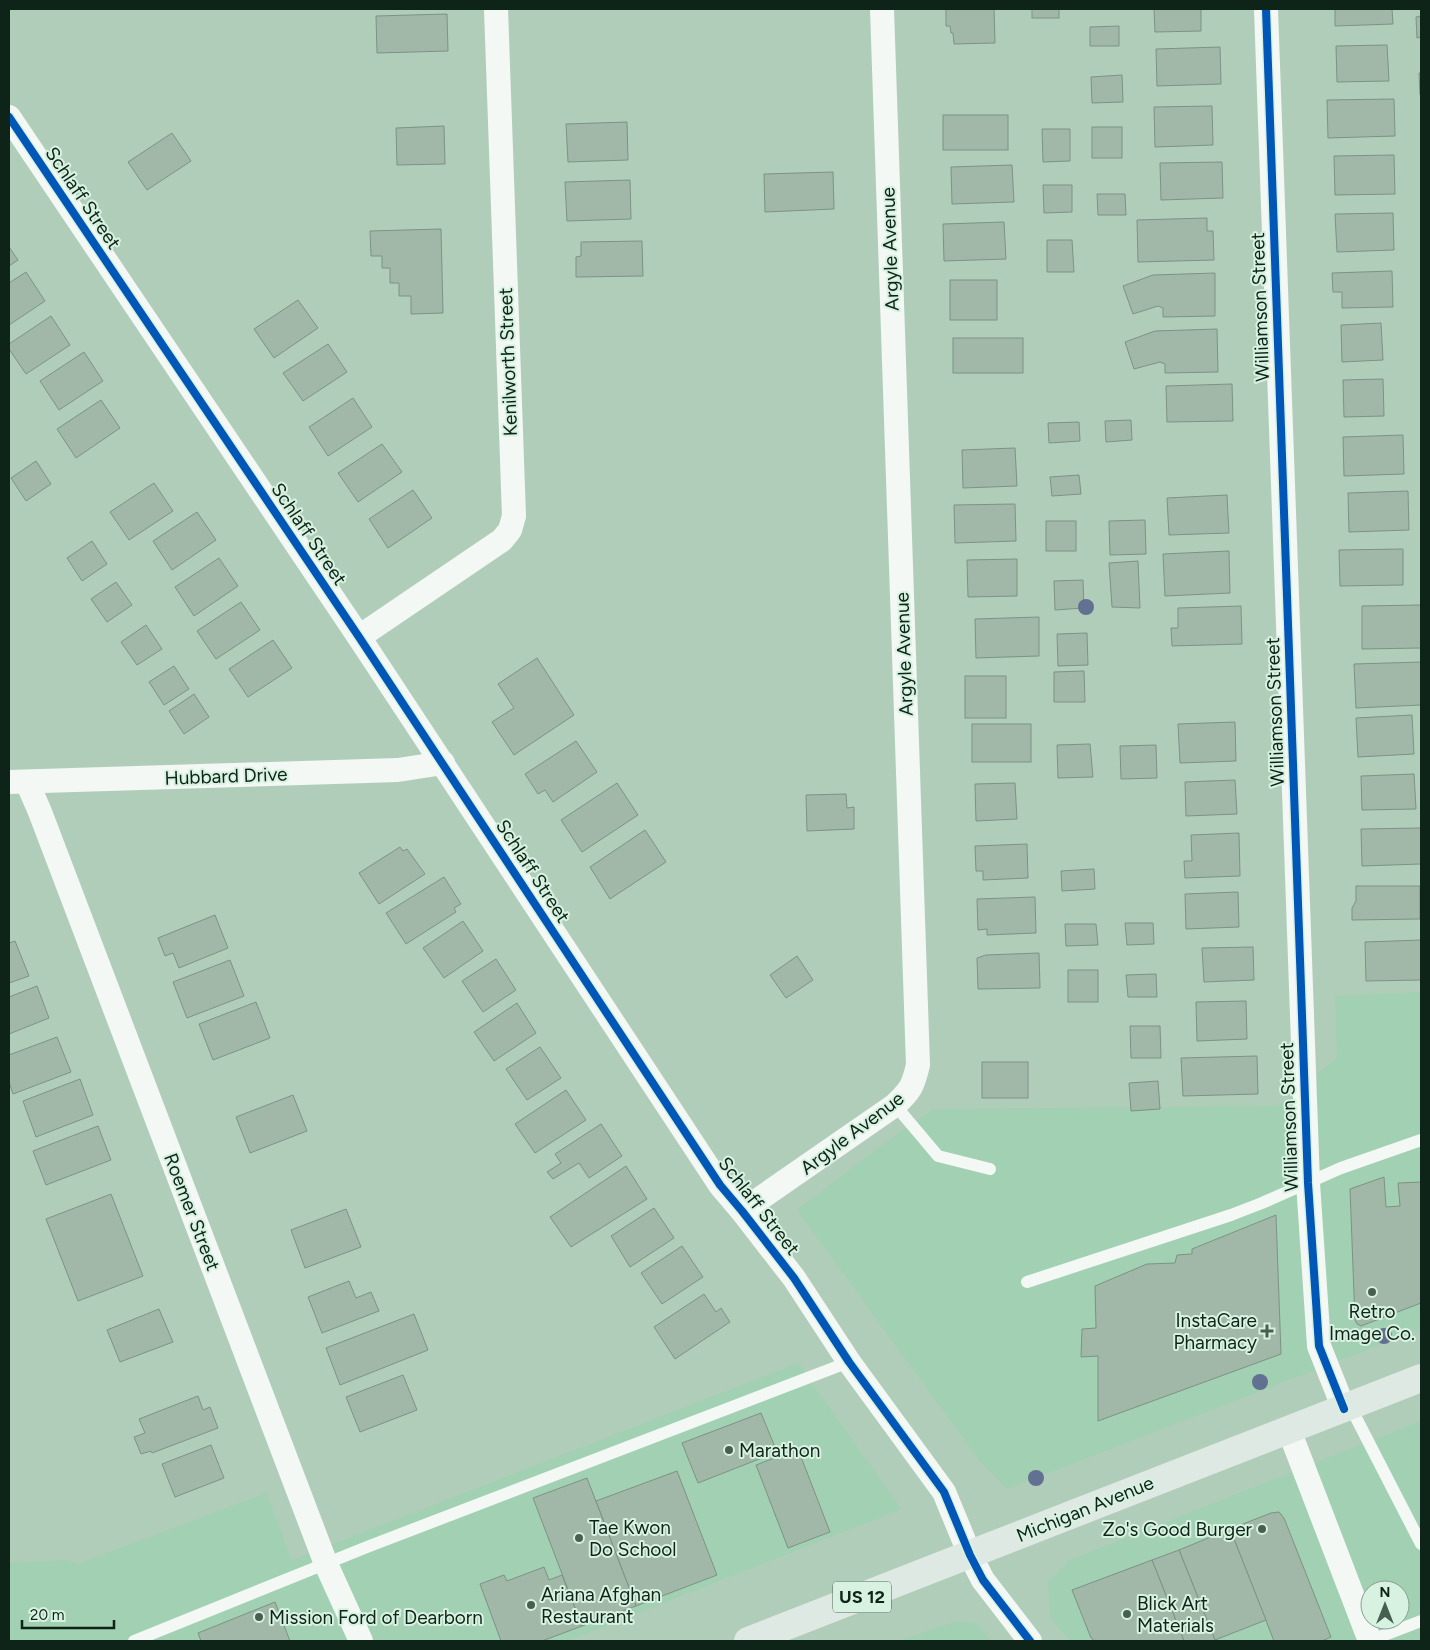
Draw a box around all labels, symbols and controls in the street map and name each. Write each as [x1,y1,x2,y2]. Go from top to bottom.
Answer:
street label: Schlaff Street [40,143,126,253]
street label: Argyle Avenue [876,187,904,311]
street label: Williamson Street [1246,232,1274,382]
street label: Kenilworth Street [494,287,522,437]
street label: Schlaff Street [266,479,352,589]
street label: Argyle Avenue [890,592,918,716]
street label: Williamson Street [1261,637,1289,787]
street label: Hubbard Drive [164,762,288,790]
street label: Schlaff Street [491,815,575,927]
street label: Williamson Street [1275,1042,1303,1192]
street label: Argyle Avenue [796,1087,908,1179]
street label: Roemer Street [159,1150,225,1274]
street label: Schlaff Street [714,1152,804,1260]
marker: Retro Image Co. [1366,1286,1378,1298]
place label: Retro Image Co. [1329,1300,1415,1345]
place label: InstaCare Pharmacy [1173,1309,1257,1354]
marker: InstaCare Pharmacy [1261,1325,1273,1337]
place label: Marathon [739,1439,820,1462]
marker: Marathon [723,1444,735,1456]
street label: Michigan Avenue [1013,1471,1157,1547]
place label: Tae Kwon Do School [589,1516,677,1561]
place label: Zo's Good Burger [1103,1518,1253,1541]
marker: Zo's Good Burger [1256,1523,1268,1535]
marker: Tae Kwon Do School [573,1532,585,1544]
north arrow [1360,1580,1410,1630]
road number: US 12 [833,1581,891,1612]
place label: Ariana Afghan Restaurant [541,1583,661,1628]
text: N [1380,1584,1390,1601]
place label: Blick Art Materials [1137,1592,1214,1637]
scale bar [22,1598,115,1630]
marker: Ariana Afghan Restaurant [525,1599,537,1611]
text: 20 m [30,1606,64,1624]
place label: Mission Ford of Dearborn [269,1606,483,1629]
marker: Blick Art Materials [1121,1608,1133,1620]
marker: Mission Ford of Dearborn [253,1611,265,1623]

